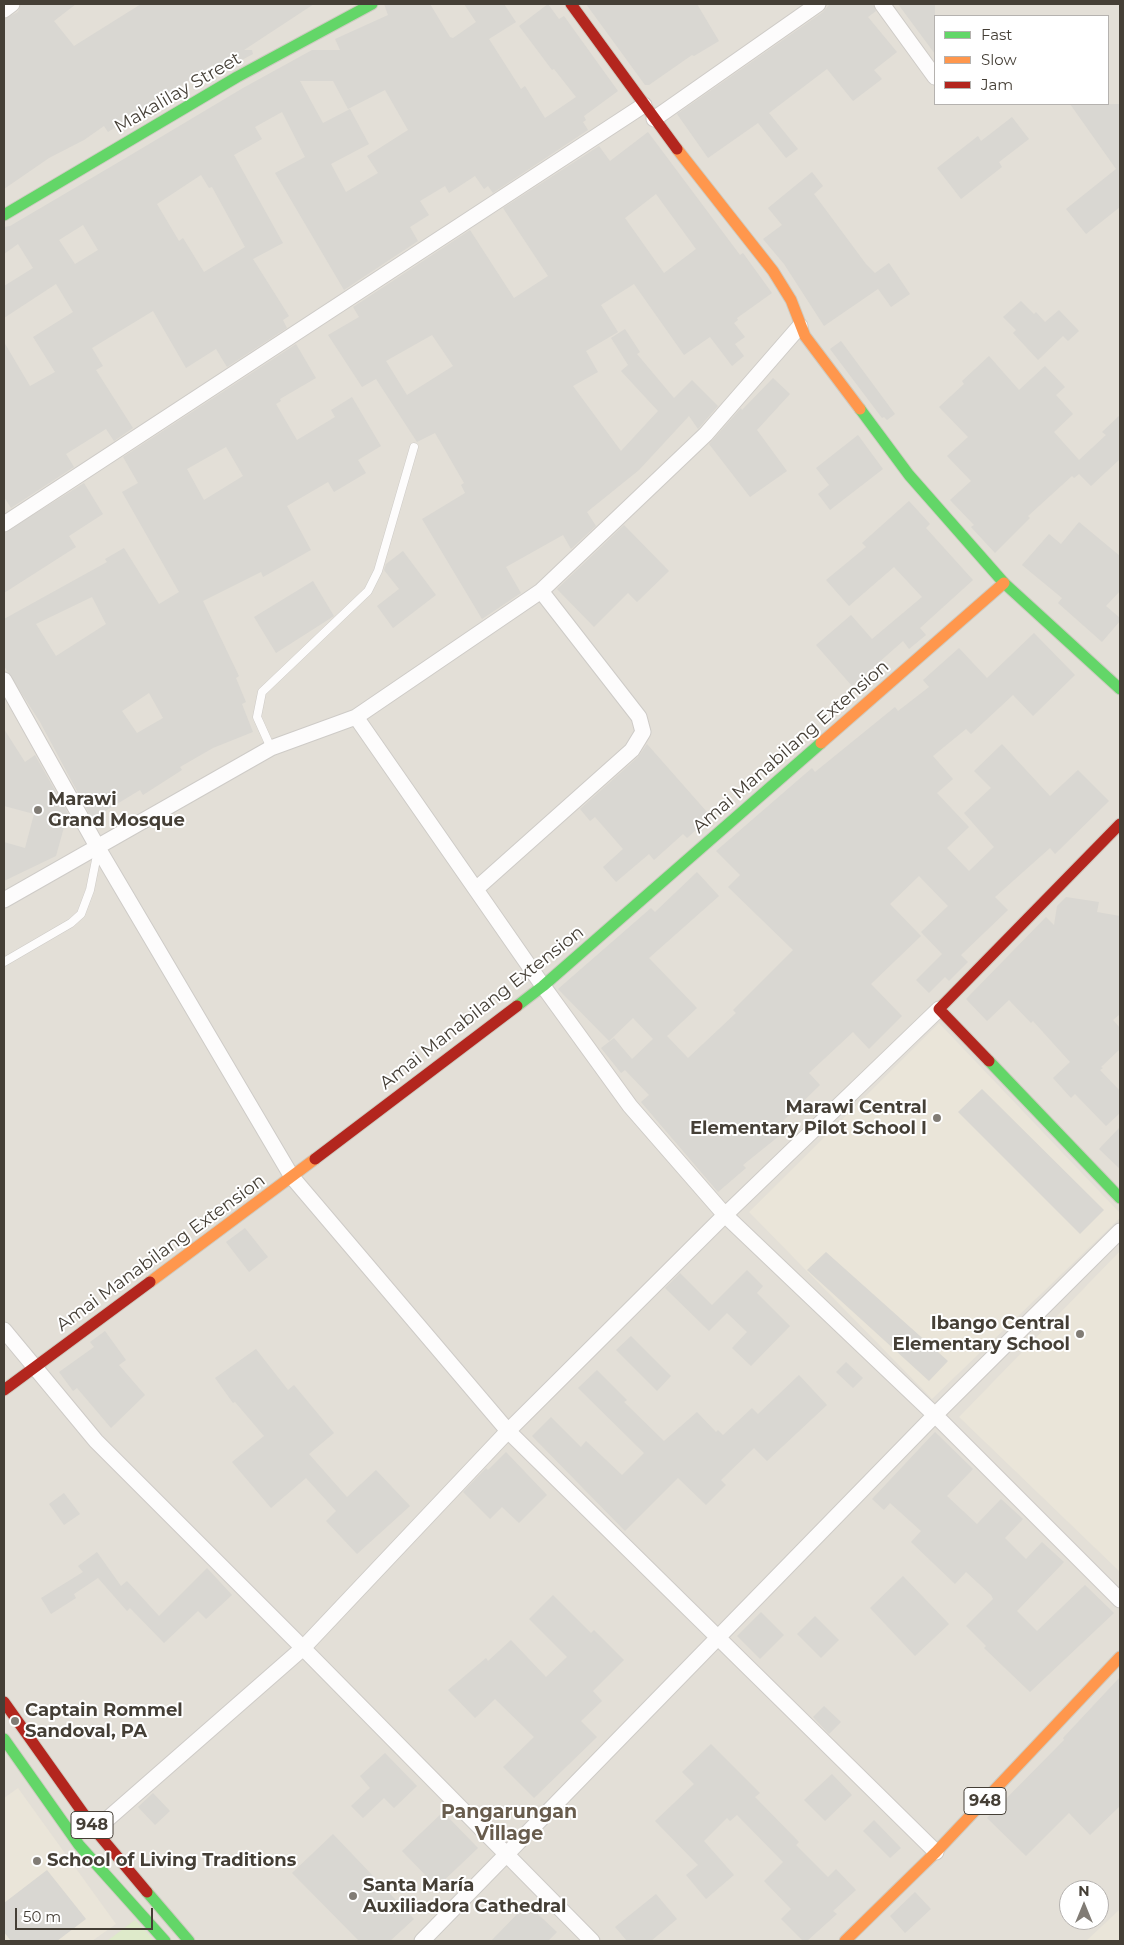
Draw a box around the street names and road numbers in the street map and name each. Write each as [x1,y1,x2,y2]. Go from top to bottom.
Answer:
street label: Makalilay Street [111,48,245,138]
street label: Amai Manabilang Extension [688,656,894,838]
street label: Amai Manabilang Extension [376,922,588,1094]
street label: Amai Manabilang Extension [52,1170,270,1336]
road number: 948 [964,1788,1006,1814]
road number: 948 [71,1812,113,1838]

